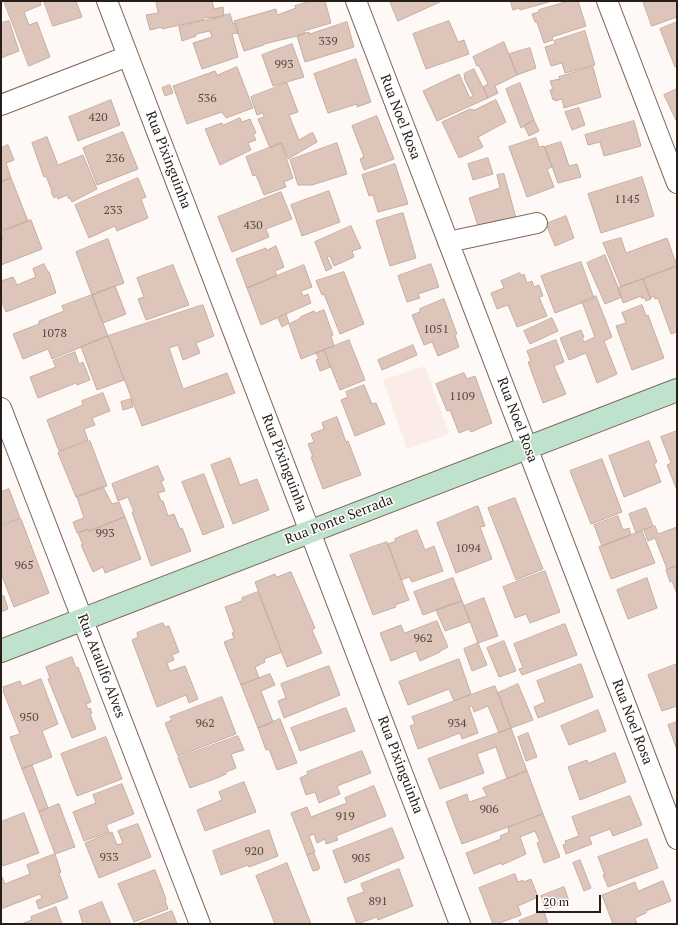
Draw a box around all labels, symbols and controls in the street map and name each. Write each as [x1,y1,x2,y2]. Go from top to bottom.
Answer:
house number: 339 [318,35,338,49]
house number: 993 [274,58,294,72]
street label: Rua Noel Rosa [376,72,424,162]
house number: 536 [197,92,217,106]
street label: Rua Pixinguinha [142,109,194,211]
house number: 420 [88,111,108,125]
house number: 236 [105,152,125,166]
house number: 1145 [614,193,640,207]
house number: 233 [103,204,123,218]
house number: 430 [243,219,263,233]
house number: 1051 [423,323,449,337]
house number: 1078 [41,327,67,341]
street label: Rua Noel Rosa [493,375,541,465]
house number: 1109 [449,390,475,404]
street label: Rua Pixinguinha [258,412,310,514]
street label: Rua Ponte Serrada [283,492,395,548]
house number: 993 [95,527,115,541]
house number: 1094 [455,542,481,556]
house number: 965 [14,559,34,573]
street label: Rua Ataulfo Alves [73,612,129,720]
house number: 962 [413,632,433,646]
street label: Rua Noel Rosa [608,677,656,767]
house number: 950 [19,711,39,725]
street label: Rua Pixinguinha [374,714,426,816]
house number: 962 [195,717,215,731]
house number: 934 [447,717,467,731]
house number: 906 [479,803,499,817]
house number: 919 [335,810,355,824]
house number: 920 [244,845,264,859]
house number: 933 [99,851,119,865]
house number: 905 [351,852,371,866]
scale bar [538,887,603,913]
text: 20 m [543,894,569,909]
house number: 891 [368,895,388,909]

